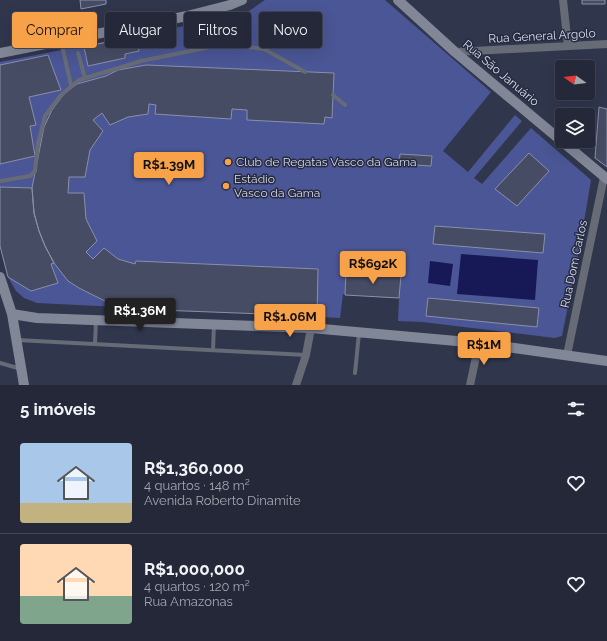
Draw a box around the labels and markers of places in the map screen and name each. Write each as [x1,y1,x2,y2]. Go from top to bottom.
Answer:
pin: R$1.39M [132,152,206,186]
place label: Club de Regatas Vasco da Gama [236,155,417,169]
marker: Club de Regatas Vasco da Gama [223,157,233,167]
place label: Estádio Vasco da Gama [234,172,320,200]
marker: Estádio Vasco da Gama [221,181,231,191]
pin: R$692K [340,251,406,285]
pin: R$1.36M [103,298,177,332]
pin: R$1.06M [253,304,327,338]
pin: R$1M [460,332,508,366]

